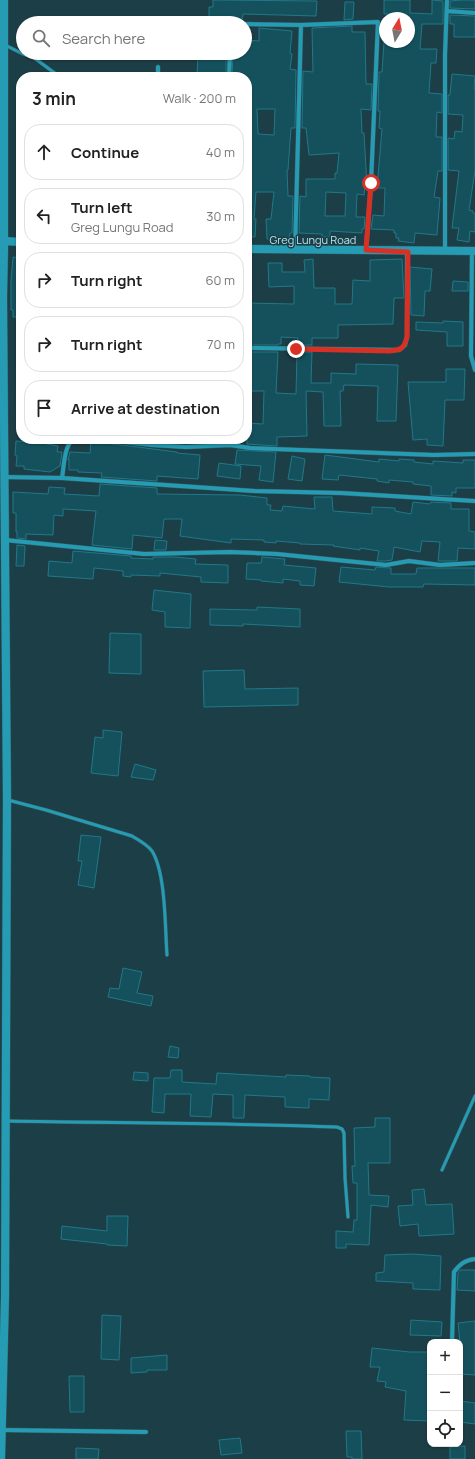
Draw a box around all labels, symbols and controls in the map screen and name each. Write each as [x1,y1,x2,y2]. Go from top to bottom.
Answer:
north arrow [379,12,415,48]
search box [16,16,252,60]
icon: search [30,27,52,49]
text: Search here [62,28,145,49]
text: 3 min [32,87,76,110]
text: Walk · 200 m [163,89,236,107]
icon: ahead [33,141,55,163]
text: Continue [71,142,139,163]
text: 40 m [206,143,235,161]
route start [362,174,380,192]
text: Turn left [71,197,133,218]
icon: left [33,205,55,227]
text: 30 m [206,207,235,225]
text: Greg Lungu Road [71,218,174,236]
street label: Greg Lungu Road [270,232,356,247]
icon: right [33,269,55,291]
text: Turn right [71,270,142,291]
text: 60 m [205,271,235,289]
icon: right [33,333,55,355]
text: Turn right [71,334,142,355]
text: 70 m [207,335,235,353]
route end [287,340,305,358]
icon: arrive [33,397,55,419]
text: Arrive at destination [71,398,220,419]
map controls [427,1339,463,1447]
button: + [427,1339,463,1375]
button: − [427,1375,463,1411]
button: locate [427,1411,463,1447]

